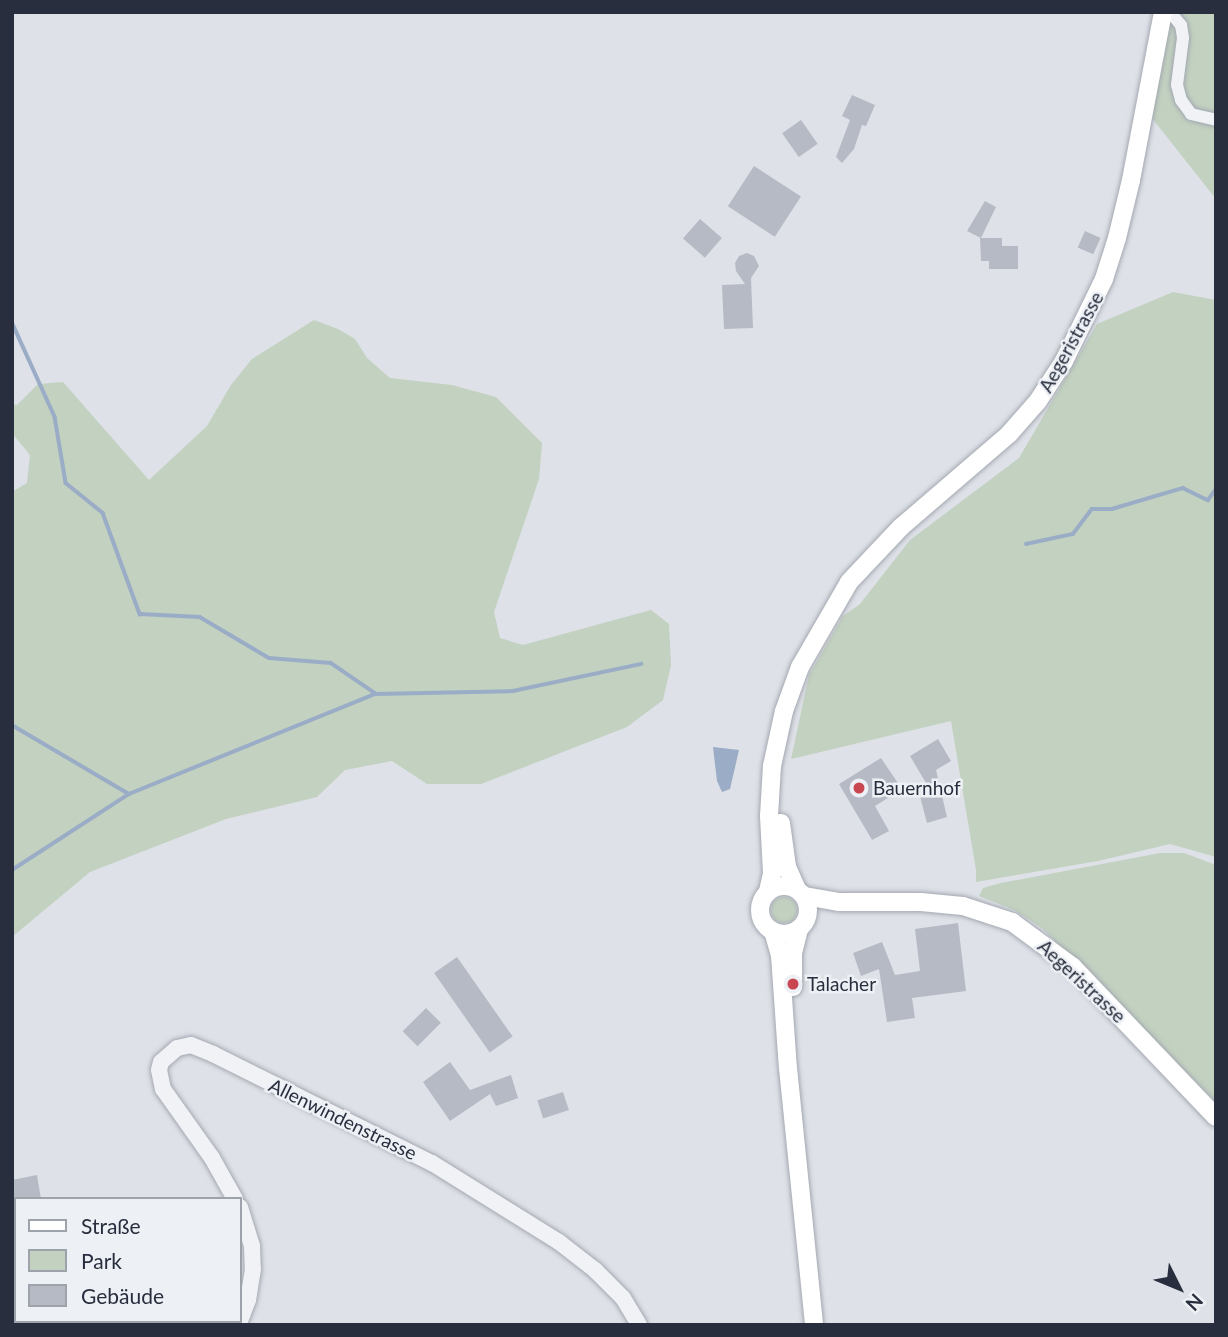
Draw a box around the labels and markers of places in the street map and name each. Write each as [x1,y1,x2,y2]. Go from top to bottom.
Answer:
place label: Bauernhof [873,777,961,799]
marker: Bauernhof [851,780,867,796]
place label: Talacher [807,973,876,995]
marker: Talacher [785,976,801,992]

